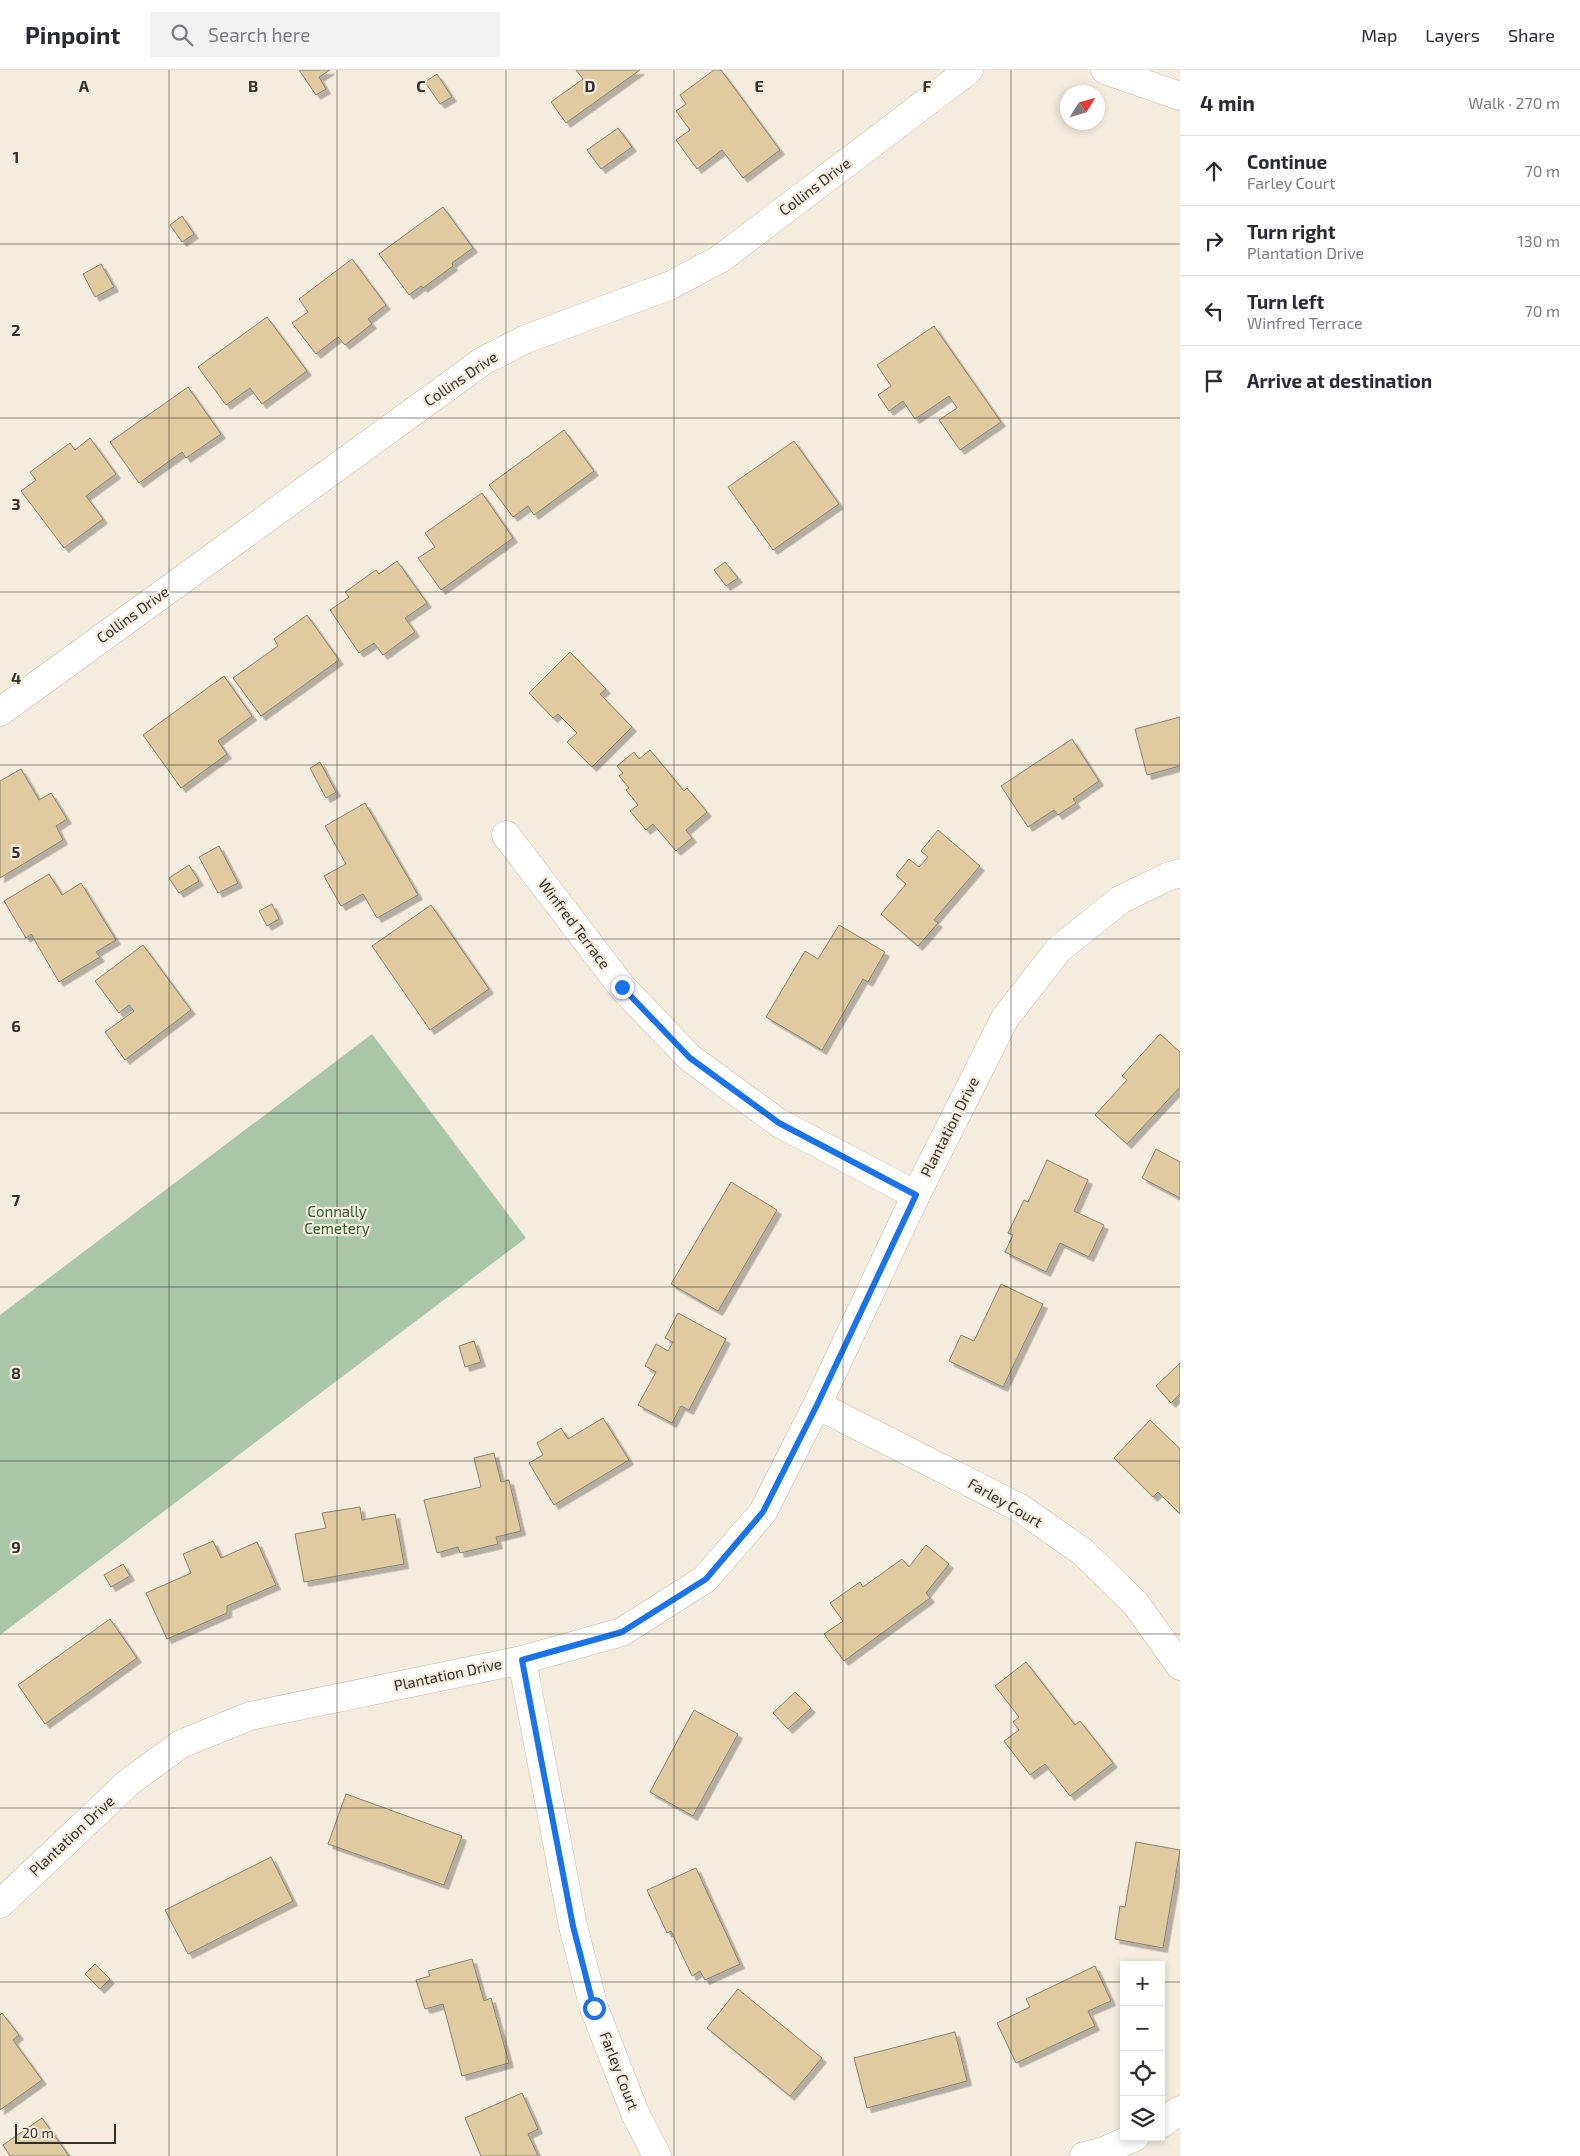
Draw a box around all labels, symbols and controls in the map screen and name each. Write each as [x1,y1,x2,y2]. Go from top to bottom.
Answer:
search box [150,12,500,57]
text: Pinpoint [25,20,120,49]
icon: search [168,21,196,49]
text: Search here [208,23,310,46]
text: Map [1361,24,1397,46]
text: Layers [1425,24,1480,46]
text: Share [1508,24,1555,46]
text: A [79,76,90,95]
text: B [248,76,258,95]
text: C [416,76,426,95]
text: D [585,76,596,95]
text: E [754,76,764,95]
text: F [923,76,932,95]
north arrow [1060,85,1105,130]
text: 4 min [1200,90,1255,115]
text: Walk · 270 m [1468,93,1560,112]
text: 1 [13,147,19,166]
text: Continue [1247,150,1327,173]
street label: Collins Drive [775,153,854,219]
icon: ahead [1200,157,1228,185]
text: 70 m [1525,161,1560,180]
text: Farley Court [1247,173,1335,192]
text: Turn right [1247,220,1335,243]
icon: right [1200,227,1228,255]
text: 130 m [1518,231,1560,250]
text: Plantation Drive [1247,243,1364,262]
text: Turn left [1247,290,1324,313]
icon: left [1200,297,1228,325]
text: 70 m [1525,301,1560,320]
text: Winfred Terrace [1247,313,1363,332]
text: 2 [11,320,21,339]
street label: Collins Drive [420,347,501,409]
icon: arrive [1200,367,1228,395]
text: Arrive at destination [1247,369,1432,392]
text: 3 [11,494,21,513]
street label: Collins Drive [93,582,172,646]
text: 4 [11,668,21,687]
text: 5 [12,842,21,861]
street label: Winfred Terrace [535,875,615,972]
route end [611,976,634,999]
text: 6 [11,1016,21,1035]
street label: Plantation Drive [916,1074,982,1180]
text: 7 [12,1190,21,1209]
park label: Connally Cemetery [304,1202,370,1237]
text: 8 [11,1363,21,1382]
street label: Farley Court [965,1474,1046,1531]
text: 9 [11,1537,21,1556]
street label: Plantation Drive [392,1654,503,1694]
street label: Plantation Drive [25,1791,118,1879]
map controls [1120,1961,1165,2141]
button: + [1120,1961,1165,2006]
route start [583,1997,606,2020]
button: − [1120,2006,1165,2051]
street label: Farley Court [597,2029,643,2113]
button: locate [1120,2051,1165,2096]
button: layers [1120,2096,1165,2141]
scale bar [15,2121,116,2144]
text: 20 m [22,2124,54,2141]

